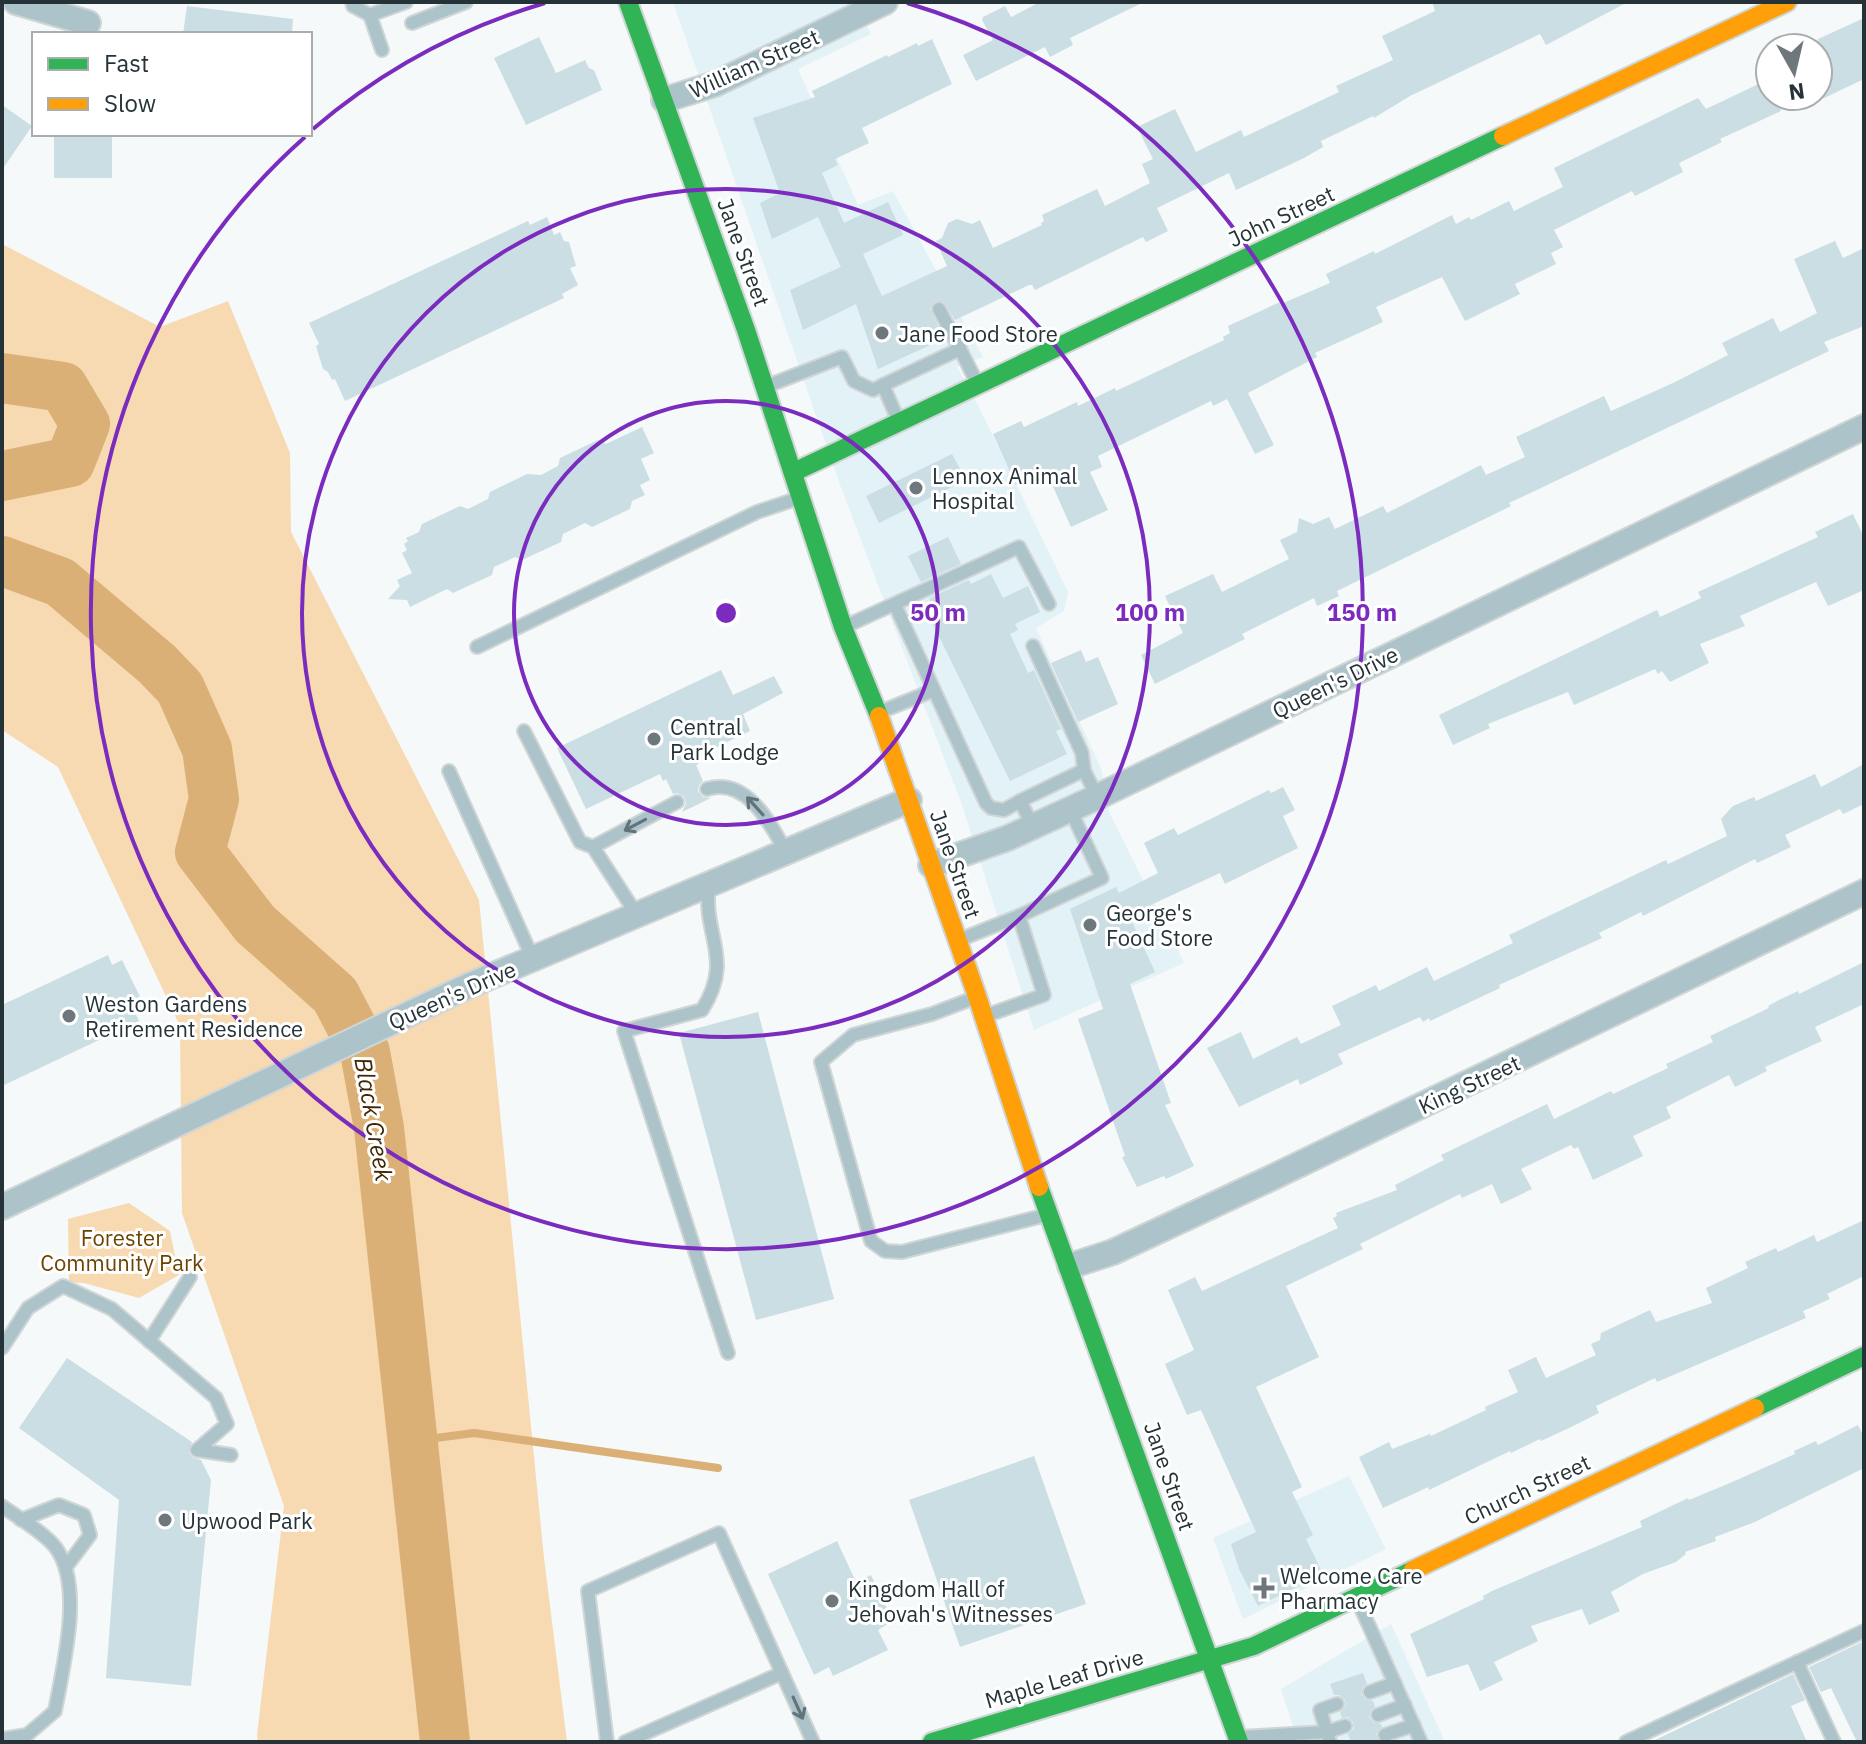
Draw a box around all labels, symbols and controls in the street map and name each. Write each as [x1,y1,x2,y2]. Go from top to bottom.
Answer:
street label: William Street [685,21,823,105]
legend [32,32,312,136]
north arrow [1754,32,1834,112]
text: Fast [104,47,149,79]
text: N [1787,77,1807,108]
text: Slow [104,87,156,119]
street label: John Street [1223,179,1339,253]
street label: Jane Street [711,194,777,310]
place label: Jane Food Store [898,319,1058,348]
marker: Jane Food Store [873,324,891,342]
place label: Lennox Animal Hospital [932,461,1077,515]
marker: Lennox Animal Hospital [907,479,925,497]
text: 50 m [910,596,966,628]
text: 100 m [1115,596,1185,628]
text: 150 m [1327,596,1397,628]
centre of rings [712,599,740,627]
street label: Queen's Drive [1267,639,1403,725]
place label: Central Park Lodge [670,712,779,766]
marker: Central Park Lodge [645,730,663,748]
one-way arrow [746,796,765,816]
street label: Jane Street [924,806,988,922]
one-way arrow [624,817,647,833]
place label: George's Food Store [1106,898,1213,952]
marker: George's Food Store [1081,916,1099,934]
street label: Queen's Drive [384,954,520,1036]
place label: Weston Gardens Retirement Residence [85,989,303,1043]
marker: Weston Gardens Retirement Residence [60,1007,78,1025]
street label: King Street [1413,1048,1525,1120]
water label: Black Creek [347,1055,401,1184]
park label: Forester Community Park [40,1223,204,1277]
street label: Jane Street [1138,1418,1202,1534]
street label: Church Street [1459,1447,1595,1531]
place label: Upwood Park [181,1506,313,1535]
marker: Upwood Park [156,1511,174,1529]
place label: Welcome Care Pharmacy [1280,1561,1423,1615]
place label: Kingdom Hall of Jehovah's Witnesses [848,1574,1053,1628]
marker: Welcome Care Pharmacy [1255,1579,1273,1597]
marker: Kingdom Hall of Jehovah's Witnesses [823,1592,841,1610]
street label: Maple Leaf Drive [981,1642,1147,1714]
one-way arrow [791,1695,806,1719]

